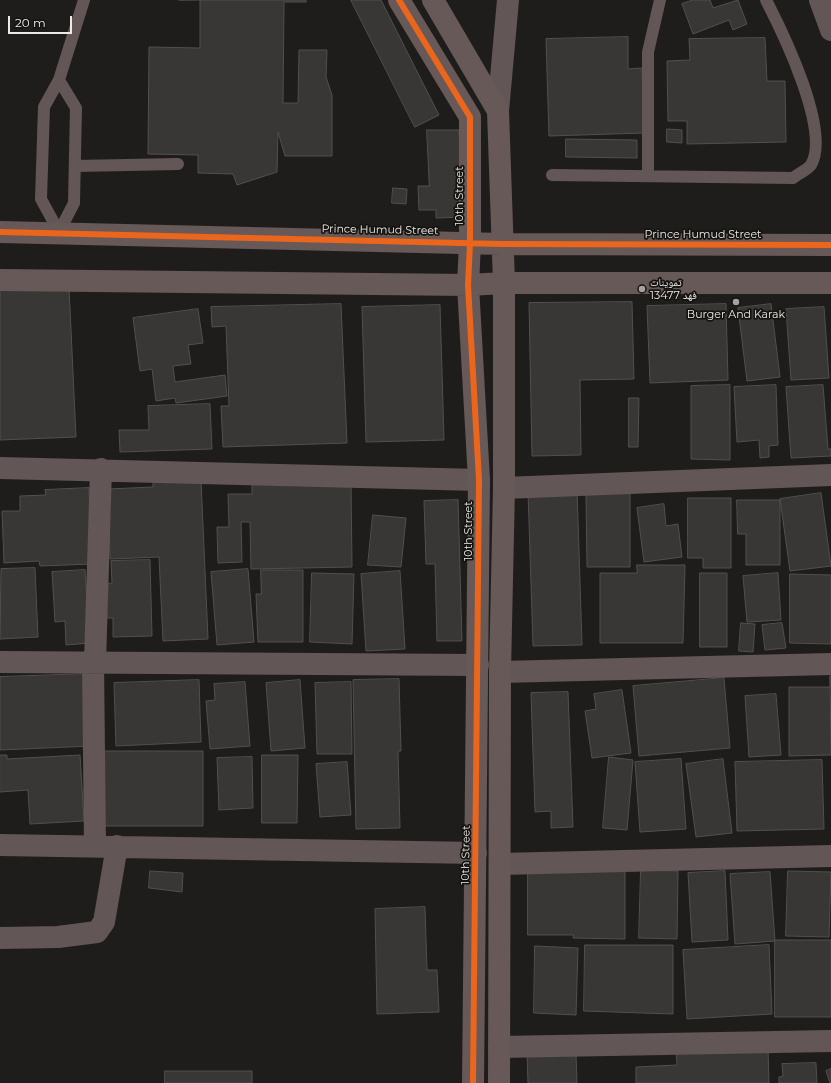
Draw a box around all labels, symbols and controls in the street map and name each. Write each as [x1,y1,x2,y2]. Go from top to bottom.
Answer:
scale bar [10,8,74,34]
text: 20 m [15,15,46,30]
street label: 10th Street [453,166,467,226]
street label: Prince Humud Street [321,222,439,238]
street label: Prince Humud Street [645,228,761,242]
place label: تموينات فهد 13477 [650,276,697,302]
marker: تموينات فهد 13477 [637,284,647,294]
marker: Burger And Karak [731,297,741,307]
place label: Burger And Karak [687,308,785,322]
street label: 10th Street [462,501,476,561]
street label: 10th Street [459,825,473,885]

